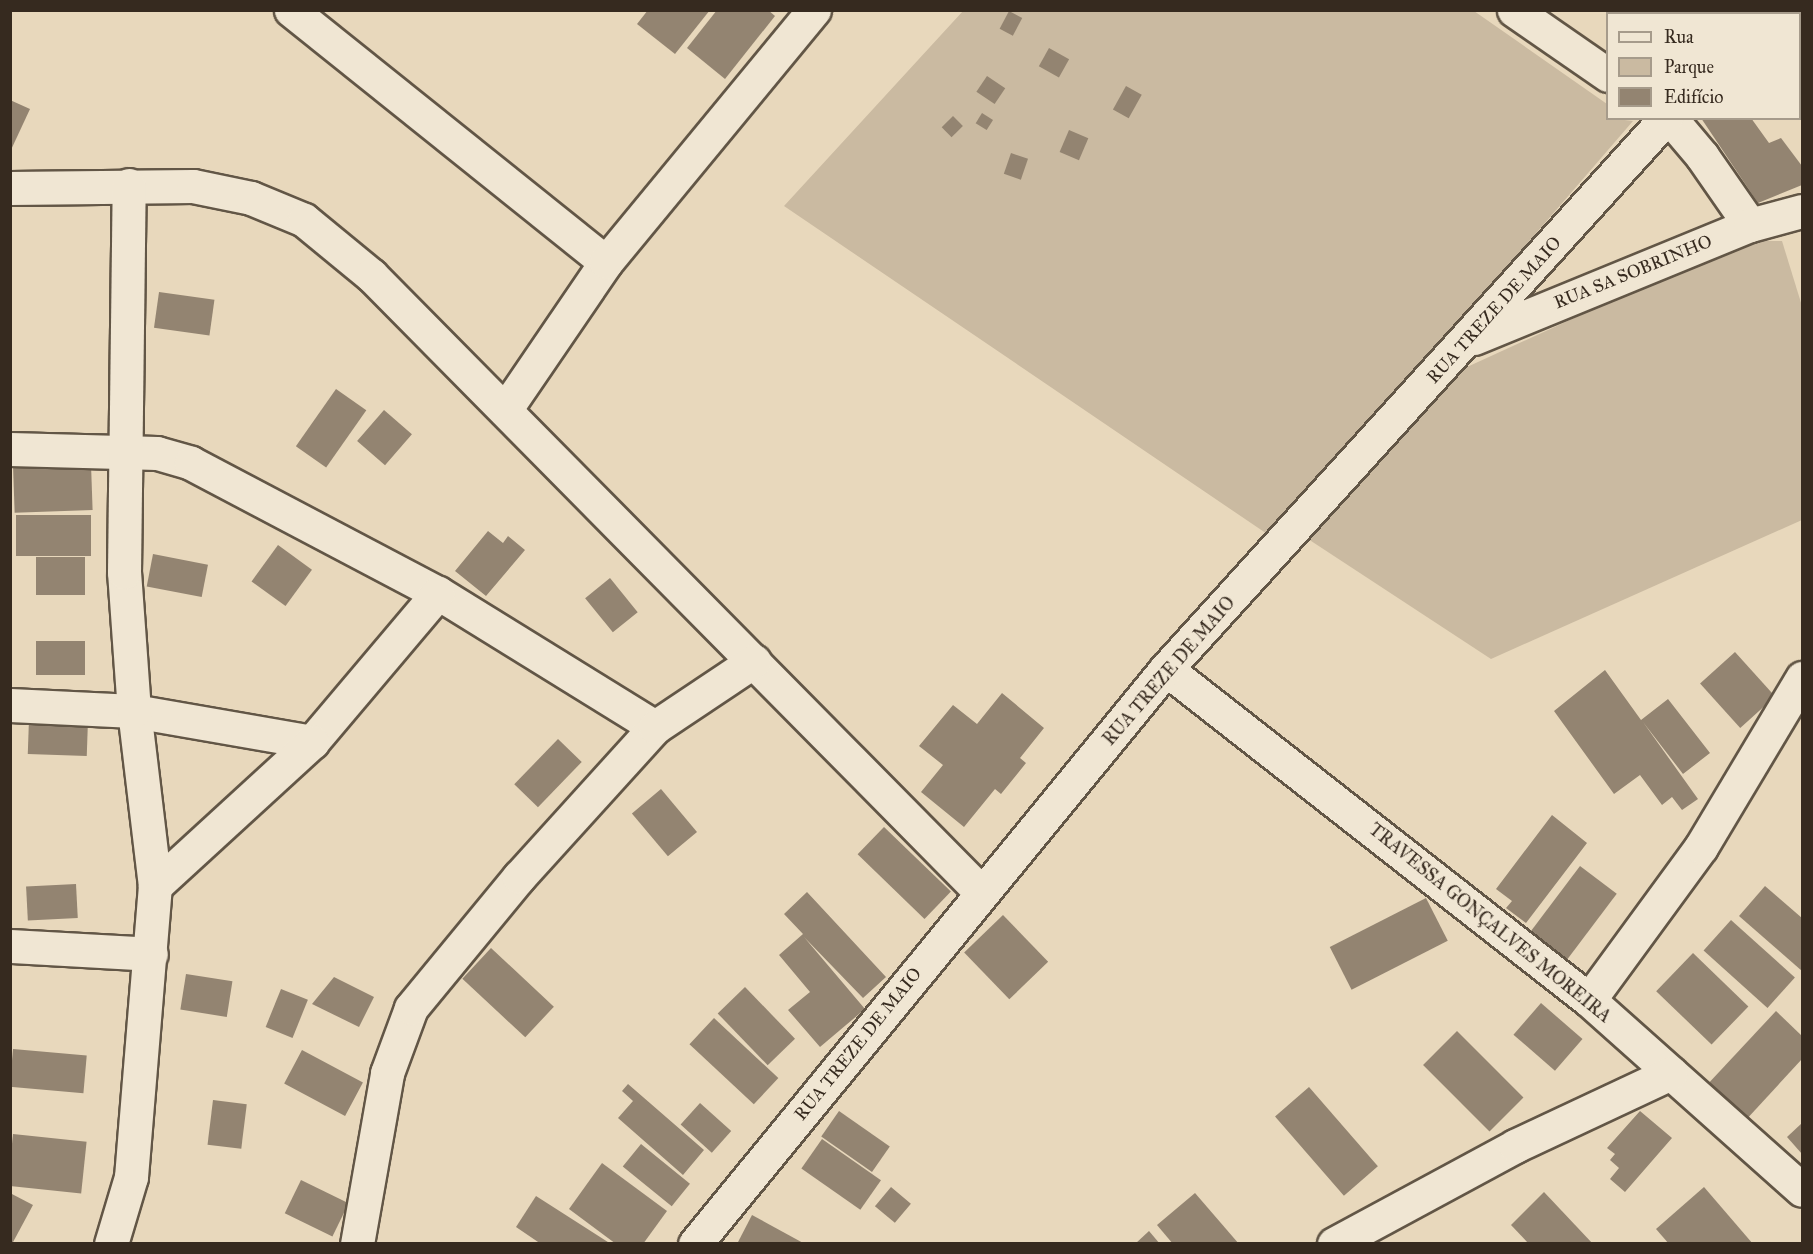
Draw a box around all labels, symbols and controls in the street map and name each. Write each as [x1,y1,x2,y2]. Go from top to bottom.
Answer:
legend [1606,12,1801,120]
text: Rua [1664,26,1694,48]
text: Parque [1664,56,1714,78]
text: Edifício [1664,86,1723,108]
street label: RUA SA SOBRINHO [1551,230,1715,314]
street label: RUA TREZE DE MAIO [1422,232,1566,388]
street label: RUA TREZE DE MAIO [1098,592,1240,750]
street label: TRAVESSA GONÇALVES MOREIRA [1365,819,1615,1027]
street label: RUA TREZE DE MAIO [790,963,926,1125]

